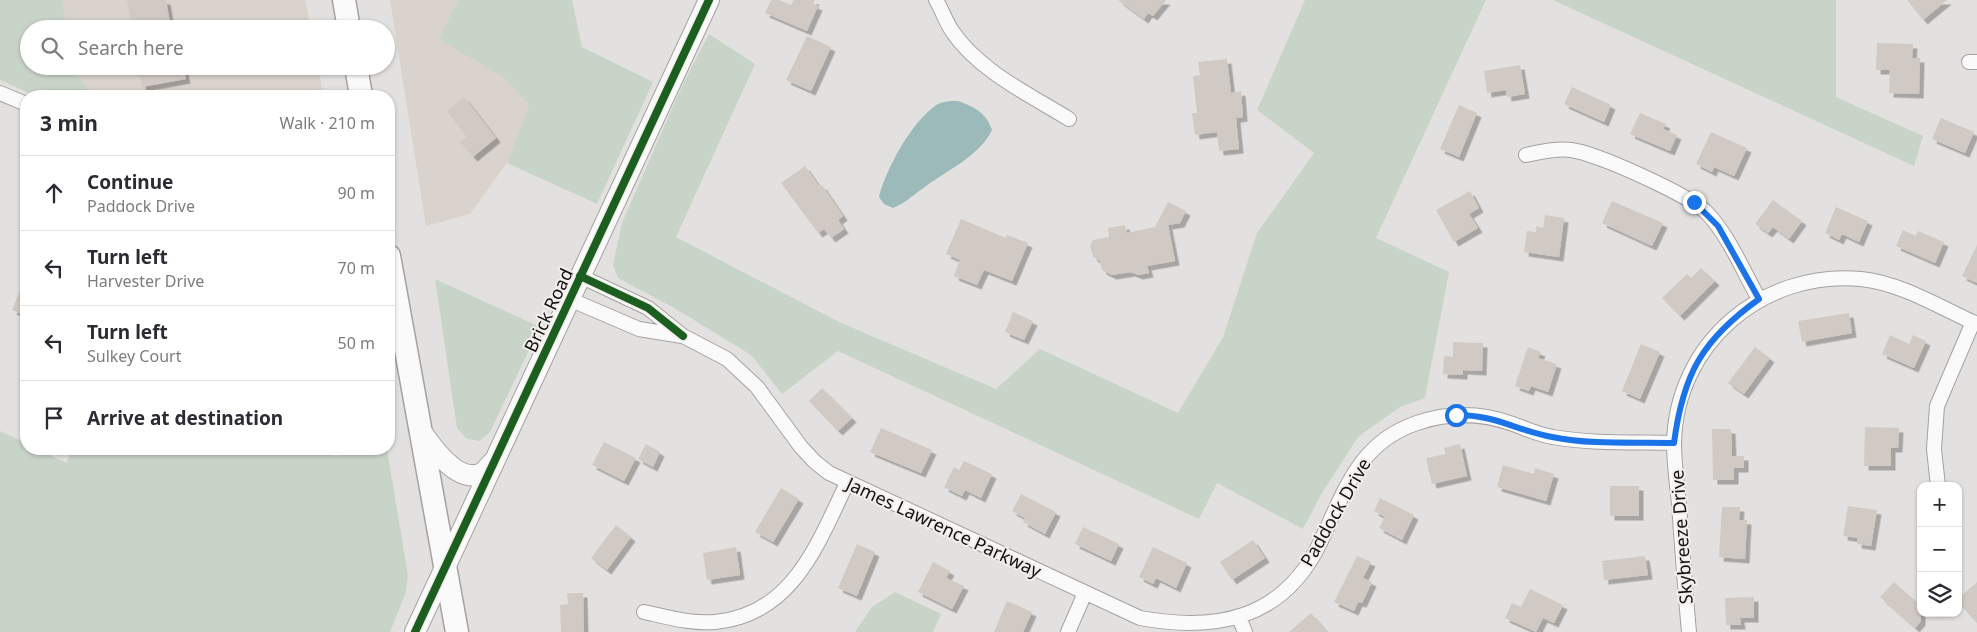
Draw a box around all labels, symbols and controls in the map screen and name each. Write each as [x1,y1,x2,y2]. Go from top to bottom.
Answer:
search box [20,20,395,75]
icon: search [38,34,66,62]
text: Search here [78,35,184,61]
text: 3 min [40,109,98,137]
text: Walk · 210 m [280,112,375,134]
text: Continue [87,169,173,195]
icon: ahead [40,179,68,207]
text: 90 m [338,182,375,204]
route end [1683,191,1706,214]
text: Paddock Drive [87,195,195,217]
text: Turn left [87,244,168,270]
icon: left [40,254,68,282]
text: 70 m [338,257,375,279]
street label: Brick Road [518,264,578,356]
text: Harvester Drive [87,270,204,292]
text: Turn left [87,319,168,345]
icon: left [40,329,68,357]
text: 50 m [338,332,375,354]
text: Sulkey Court [87,345,181,367]
icon: arrive [40,404,68,432]
route start [1445,404,1468,427]
text: Arrive at destination [87,405,283,431]
street label: Paddock Drive [1294,453,1376,571]
street label: Skybreeze Drive [1664,469,1698,605]
street label: James Lawrence Parkway [841,470,1046,583]
map controls [1917,482,1962,617]
button: + [1917,482,1962,527]
button: − [1917,527,1962,572]
button: layers [1917,572,1962,617]

